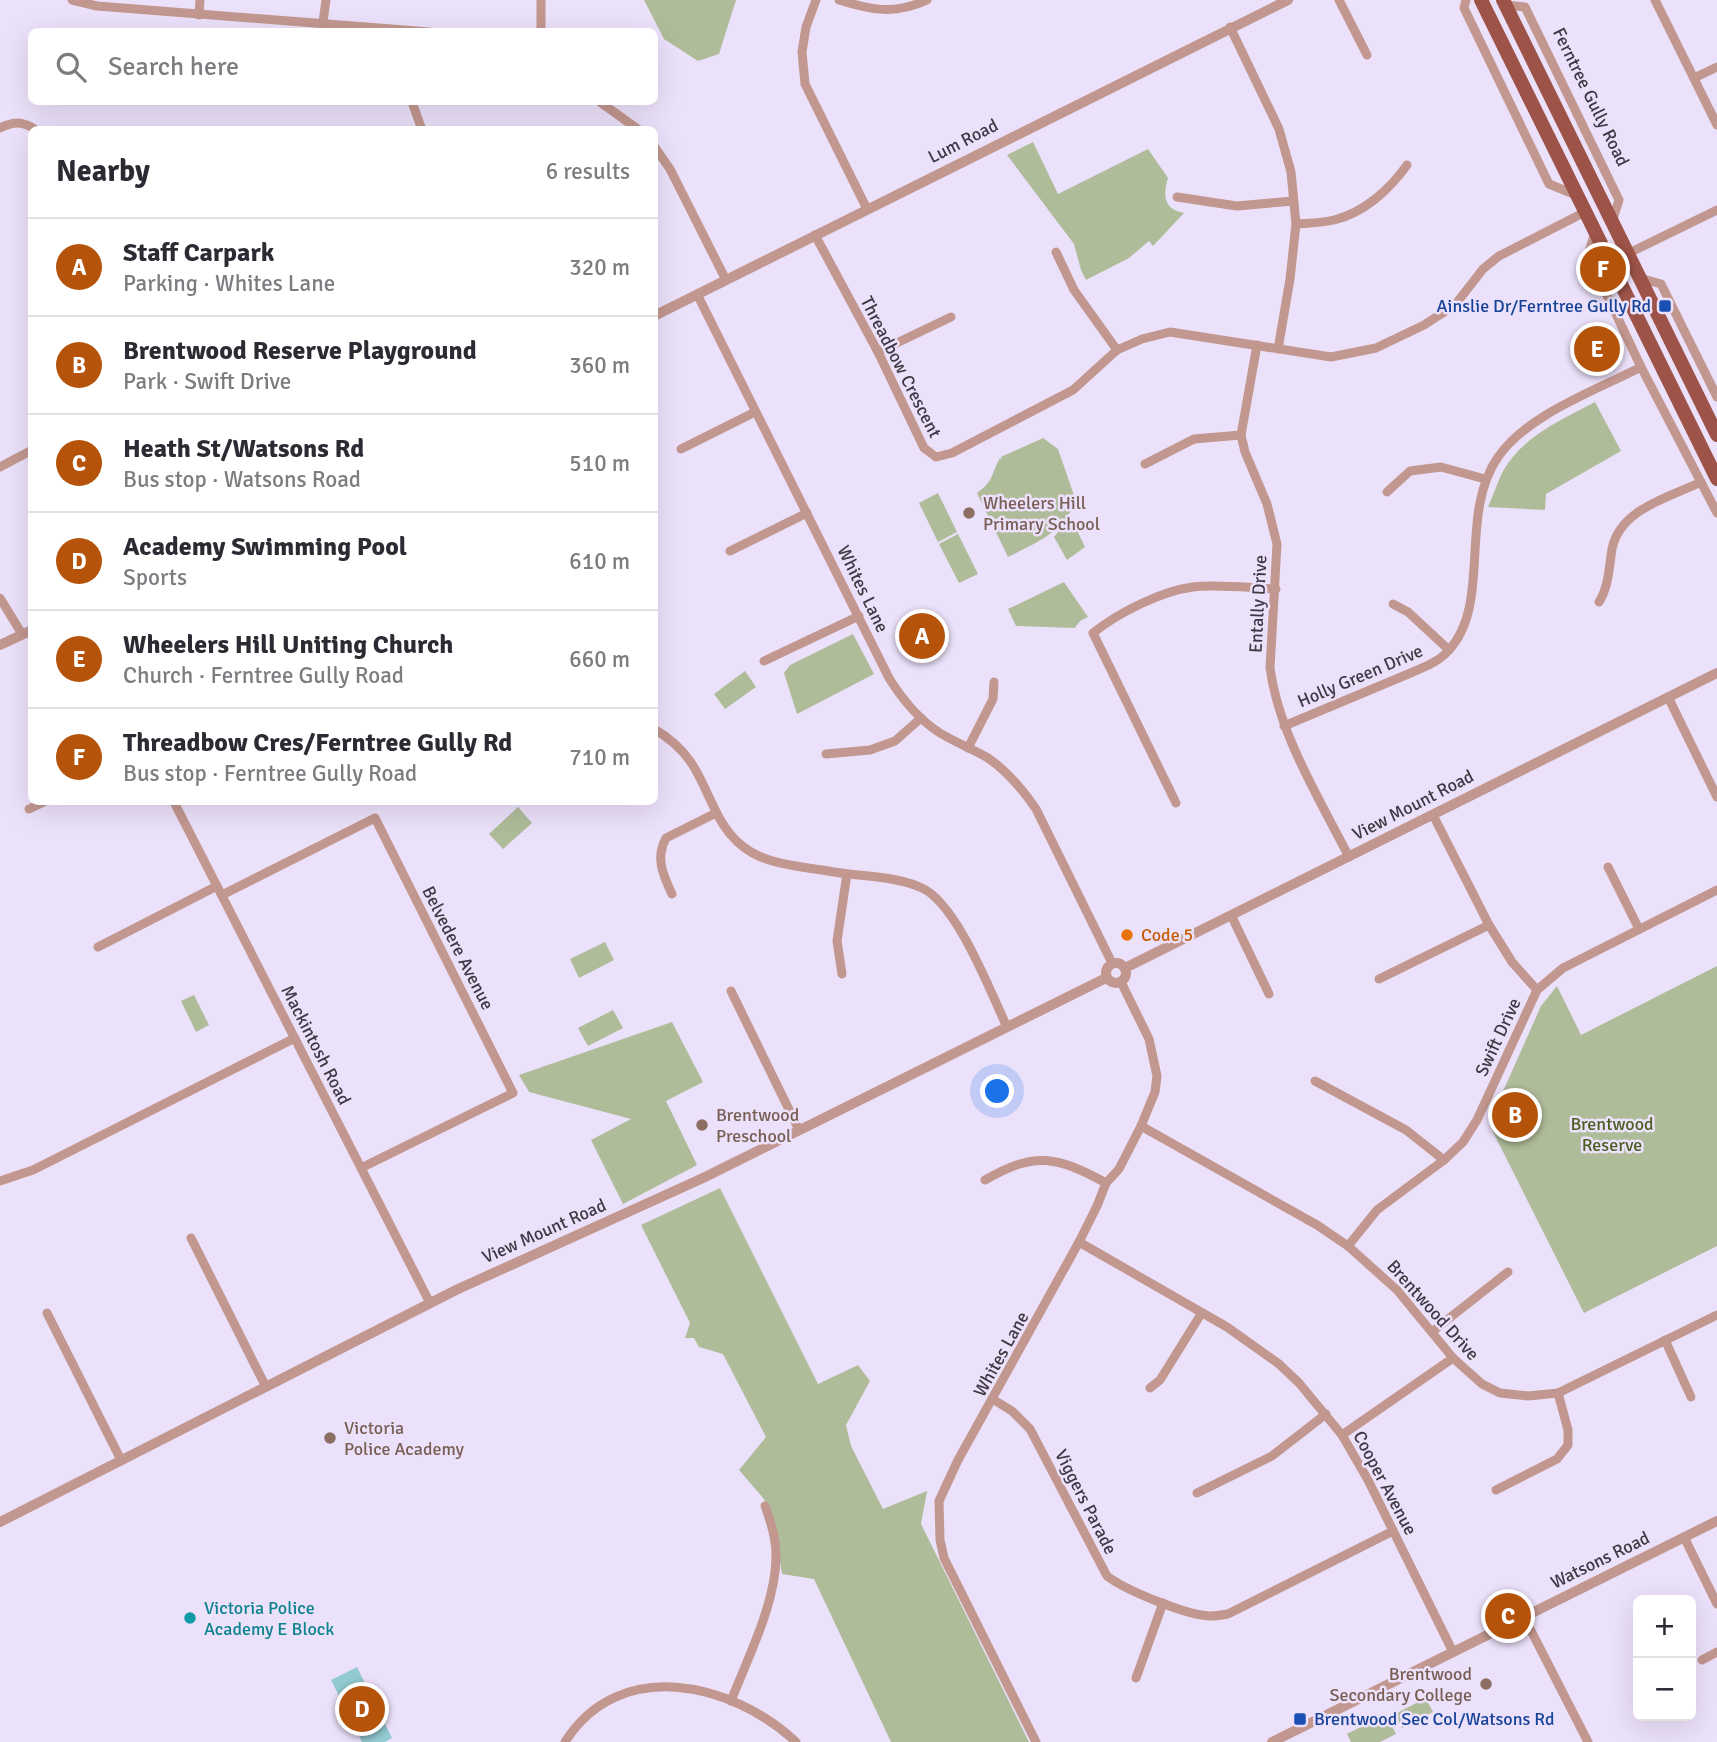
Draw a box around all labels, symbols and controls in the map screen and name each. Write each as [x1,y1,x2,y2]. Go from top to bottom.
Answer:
street label: Ferntree Gully Road [1548,24,1634,170]
search box [28,28,658,105]
icon: search [52,48,90,86]
text: Search here [108,51,239,83]
street label: Lum Road [924,114,1002,168]
text: Nearby [56,153,150,190]
text: 6 results [546,157,630,186]
text: Staff Carpark [123,237,274,269]
pin: F [1580,243,1626,295]
text: A [72,253,86,282]
text: 320 m [569,253,630,282]
text: Parking · Whites Lane [123,269,335,298]
street label: Threadbow Crescent [856,293,946,441]
place label: Ainslie Dr/Ferntree Gully Rd [1437,295,1651,317]
marker: Ainslie Dr/Ferntree Gully Rd [1657,298,1673,314]
pin: E [1574,323,1620,375]
text: Brentwood Reserve Playground [123,335,477,367]
text: B [72,351,86,380]
text: 360 m [569,351,630,380]
text: Park · Swift Drive [123,367,291,396]
text: Heath St/Watsons Rd [123,433,364,465]
text: C [72,449,86,478]
text: 510 m [569,449,630,478]
text: Bus stop · Watsons Road [123,465,361,494]
place label: Wheelers Hill Primary School [983,492,1100,535]
marker: Wheelers Hill Primary School [961,505,977,521]
text: Academy Swimming Pool [123,531,407,563]
street label: Whites Lane [832,542,894,636]
text: D [71,547,87,576]
text: 610 m [569,547,630,576]
street label: Entally Drive [1244,554,1272,654]
text: Sports [123,563,187,592]
pin: A [899,610,945,662]
text: Wheelers Hill Uniting Church [123,629,453,661]
street label: Holly Green Drive [1294,640,1426,712]
text: E [72,645,86,674]
text: 660 m [569,645,630,674]
text: Church · Ferntree Gully Road [123,661,404,690]
text: Threadbow Cres/Ferntree Gully Rd [123,727,512,759]
text: F [73,743,85,772]
text: 710 m [569,743,630,772]
text: Bus stop · Ferntree Gully Road [123,759,417,788]
street label: View Mount Road [1349,765,1477,845]
street label: Belvedere Avenue [417,882,499,1014]
place label: Code 5 [1141,924,1193,946]
marker: Code 5 [1119,927,1135,943]
street label: Mackintosh Road [276,981,356,1109]
street label: Swift Drive [1470,994,1526,1080]
your location [980,1074,1014,1108]
pin: B [1492,1089,1538,1141]
place label: Brentwood Preschool [716,1104,799,1147]
park label: Brentwood Reserve [1570,1113,1654,1156]
marker: Brentwood Preschool [694,1117,710,1133]
street label: View Mount Road [479,1194,609,1268]
street label: Brentwood Drive [1382,1255,1484,1365]
street label: Whites Lane [969,1308,1033,1400]
place label: Victoria Police Academy [344,1417,465,1460]
street label: Cooper Avenue [1348,1427,1422,1539]
marker: Victoria Police Academy [322,1430,338,1446]
street label: Viggers Parade [1050,1446,1122,1558]
street label: Watsons Road [1547,1527,1653,1593]
pin: C [1485,1590,1531,1642]
map controls [1633,1595,1696,1721]
button: + [1633,1595,1696,1658]
place label: Victoria Police Academy E Block [204,1597,334,1640]
marker: Victoria Police Academy E Block [182,1610,198,1626]
button: − [1633,1658,1696,1721]
place label: Brentwood Secondary College [1329,1663,1472,1706]
marker: Brentwood Secondary College [1478,1676,1494,1692]
pin: D [339,1683,385,1735]
place label: Brentwood Sec Col/Watsons Rd [1314,1708,1554,1730]
marker: Brentwood Sec Col/Watsons Rd [1292,1711,1308,1727]

